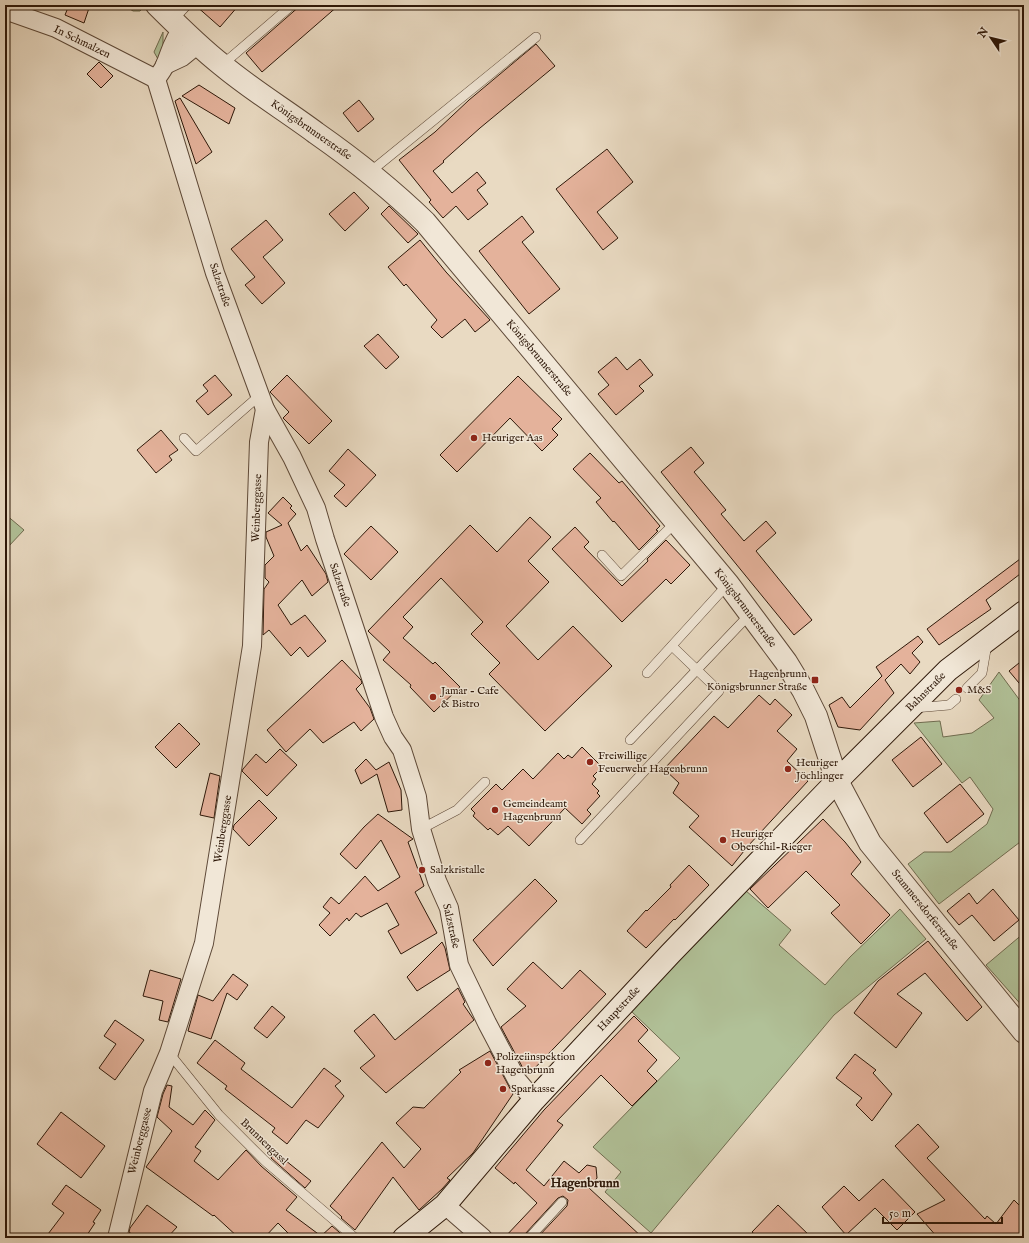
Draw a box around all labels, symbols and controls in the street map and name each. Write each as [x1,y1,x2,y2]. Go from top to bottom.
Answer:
north arrow [971,18,1011,58]
street label: In Schmalzen [51,22,113,62]
text: N [975,25,992,42]
street label: Königsbrunnerstraße [268,97,354,163]
street label: Salzstraße [206,261,234,309]
street label: Königsbrunnerstraße [503,317,575,399]
place label: Heuriger Aas [482,431,543,445]
marker: Heuriger Aas [469,433,479,443]
street label: Weinberggasse [249,474,265,542]
street label: Salzstraße [326,561,354,609]
street label: Königsbrunnerstraße [711,565,779,651]
place label: Hagenbrunn Königsbrunner Straße [707,667,807,694]
street label: Bahnstraße [903,669,949,715]
marker: Hagenbrunn Königsbrunner Straße [810,675,820,685]
place label: M&S [967,683,992,697]
place label: Jamar - Cafe & Bistro [439,684,499,711]
marker: M&S [954,685,964,695]
marker: Jamar - Cafe & Bistro [428,692,438,702]
place label: Freiwillige Feuerwehr Hagenbrunn [598,749,708,776]
place label: Heuriger Jöchlinger [794,756,844,783]
marker: Freiwillige Feuerwehr Hagenbrunn [585,757,595,767]
marker: Heuriger Jöchlinger [783,764,793,774]
street label: Weinberggasse [211,794,235,864]
place label: Gemeindeamt Hagenbrunn [503,797,567,824]
marker: Gemeindeamt Hagenbrunn [490,805,500,815]
place label: Heuriger Oberschil-Rieger [731,827,812,854]
marker: Heuriger Oberschil-Rieger [718,835,728,845]
place label: Salzkristalle [430,863,485,877]
marker: Salzkristalle [417,865,427,875]
street label: Stammersdorferstraße [888,867,962,953]
street label: Salzstraße [439,902,463,950]
street label: Hauptstraße [595,983,643,1035]
place label: Polizeiinspektion Hagenbrunn [496,1050,575,1077]
marker: Polizeiinspektion Hagenbrunn [483,1058,493,1068]
place label: Sparkasse [511,1082,555,1096]
marker: Sparkasse [498,1084,508,1094]
street label: Weinberggasse [125,1106,155,1176]
street label: Brunnengassl [237,1116,291,1168]
district label: Hagenbrunn [551,1175,620,1192]
scale bar [883,1199,1002,1225]
text: 50 m [889,1206,911,1221]

